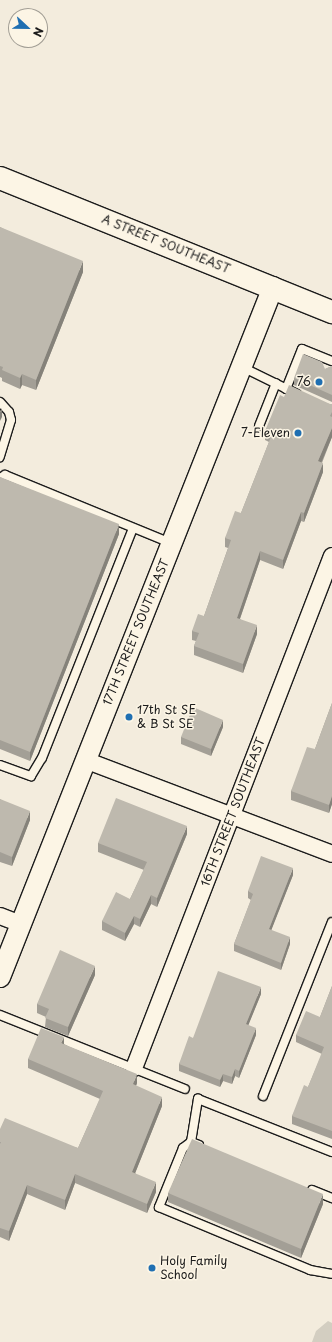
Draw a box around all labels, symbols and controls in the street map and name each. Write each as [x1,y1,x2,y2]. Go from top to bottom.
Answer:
north arrow [8,8,48,48]
text: N [29,25,48,40]
street label: A STREET SOUTHEAST [98,211,234,277]
place label: 76 [297,375,311,389]
marker: 76 [314,377,324,387]
place label: 7-Eleven [241,426,290,440]
marker: 7-Eleven [293,428,303,438]
street label: 17TH STREET SOUTHEAST [99,555,173,709]
place label: 17th St SE & B St SE [137,703,196,731]
marker: 17th St SE & B St SE [124,712,134,722]
street label: 16TH STREET SOUTHEAST [197,734,269,890]
place label: Holy Family School [160,1254,228,1282]
marker: Holy Family School [147,1263,157,1273]

